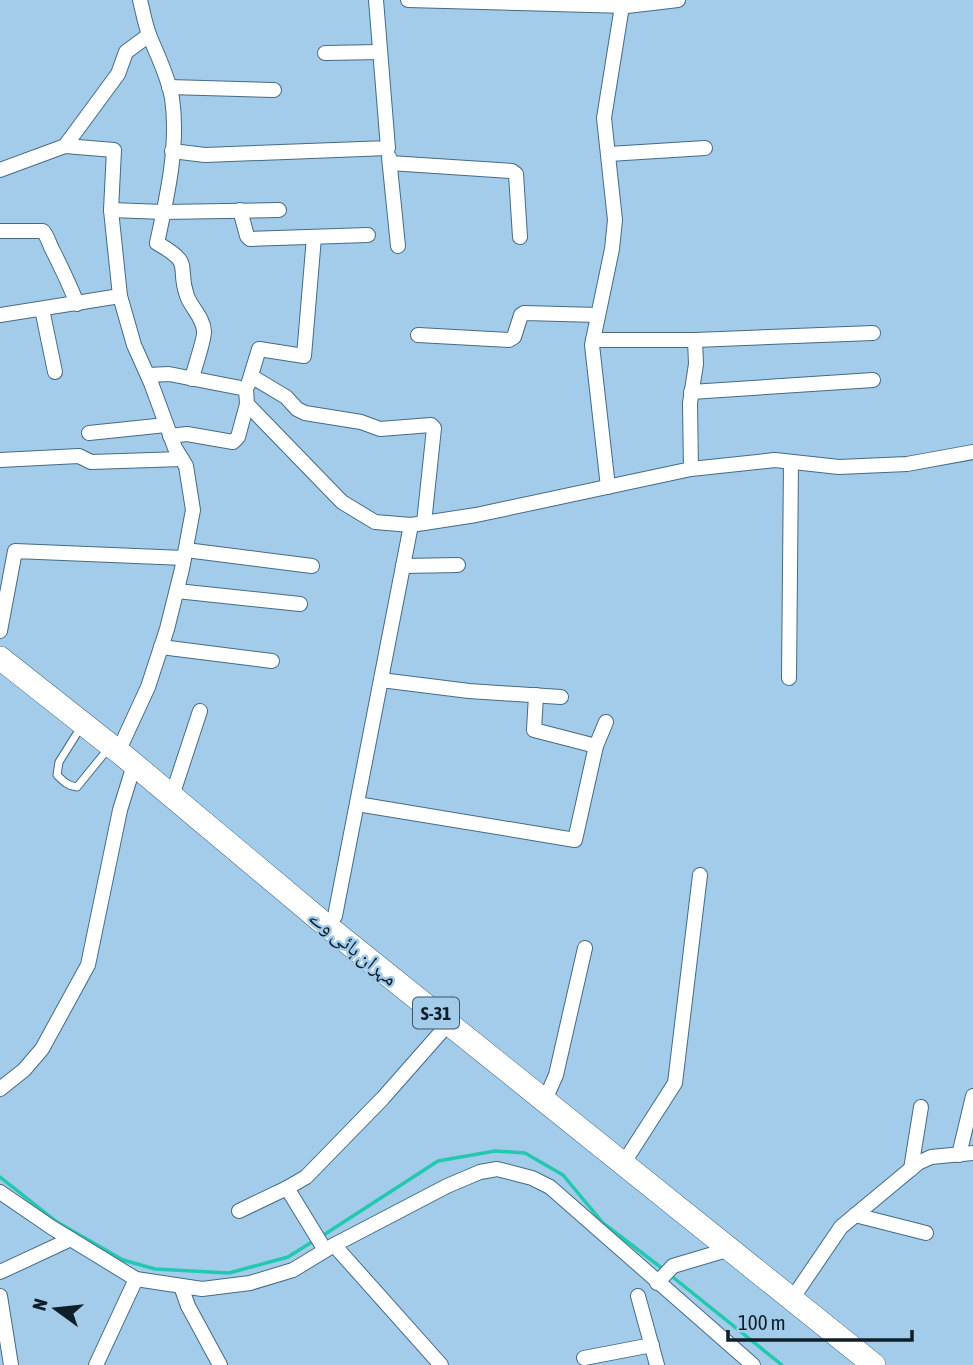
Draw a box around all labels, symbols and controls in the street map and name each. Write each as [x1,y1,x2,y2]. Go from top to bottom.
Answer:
street label: مہران ہائی وے [304,904,403,991]
road number: S-31 [413,998,459,1028]
north arrow [21,1274,91,1344]
text: N [28,1296,52,1313]
scale bar [728,1298,912,1342]
text: 100 m [738,1310,786,1334]

